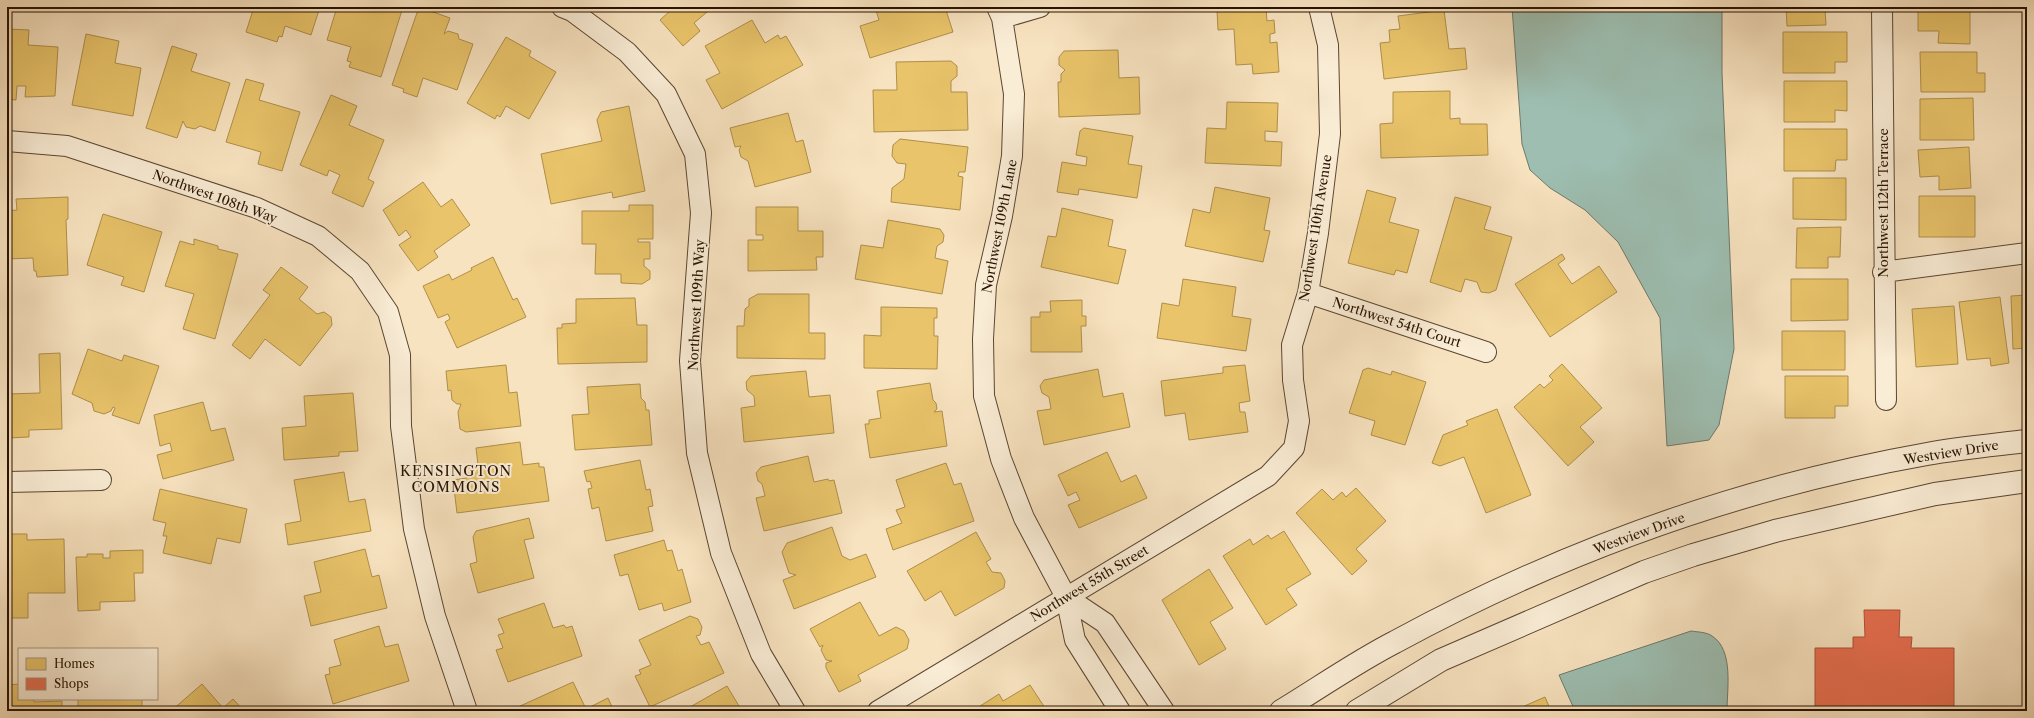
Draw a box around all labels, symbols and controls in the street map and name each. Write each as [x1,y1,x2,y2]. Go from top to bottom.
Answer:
street label: Northwest 112th Terrace [1875,128,1891,278]
street label: Northwest 110th Avenue [1295,153,1335,303]
street label: Northwest 109th Lane [978,158,1020,294]
street label: Northwest 108th Way [150,166,280,226]
street label: Northwest 109th Way [685,238,707,371]
street label: Northwest 54th Court [1331,294,1464,351]
street label: Westview Drive [1901,437,2000,468]
district label: KENSINGTON COMMONS [400,462,512,496]
street label: Westview Drive [1590,509,1687,557]
street label: Northwest 55th Street [1027,541,1151,625]
legend [18,648,158,700]
text: Homes [54,656,94,671]
text: Shops [54,676,89,691]

